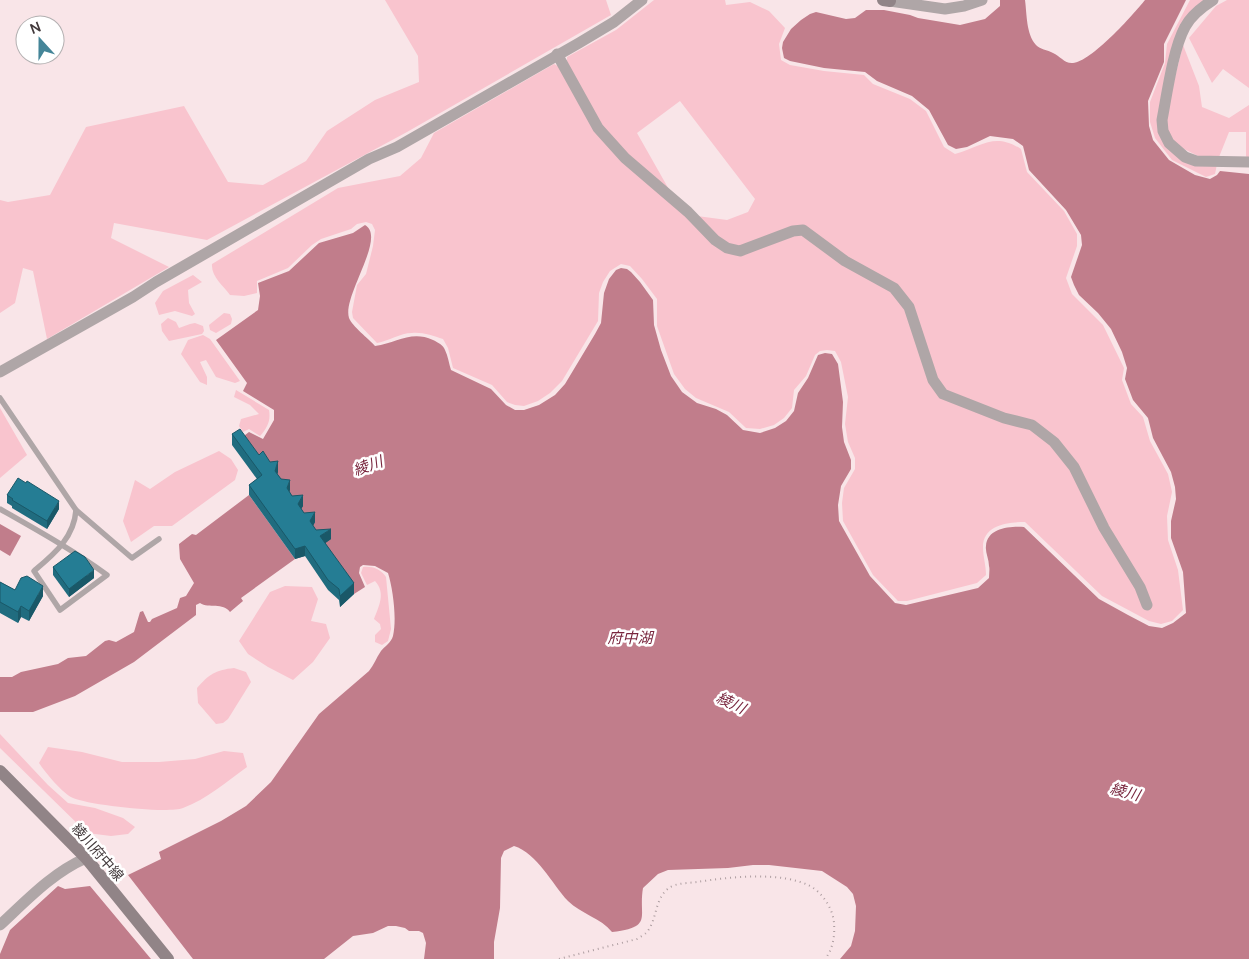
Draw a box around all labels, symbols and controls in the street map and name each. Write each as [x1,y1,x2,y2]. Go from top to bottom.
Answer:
north arrow [15,15,65,65]
text: N [27,17,43,38]
water label: 綾川 [350,450,387,481]
water label: 府中湖 [607,627,654,648]
water label: 綾川 [713,687,751,719]
water label: 綾川 [1108,777,1144,806]
street label: 綾川府中線 [68,819,129,884]

